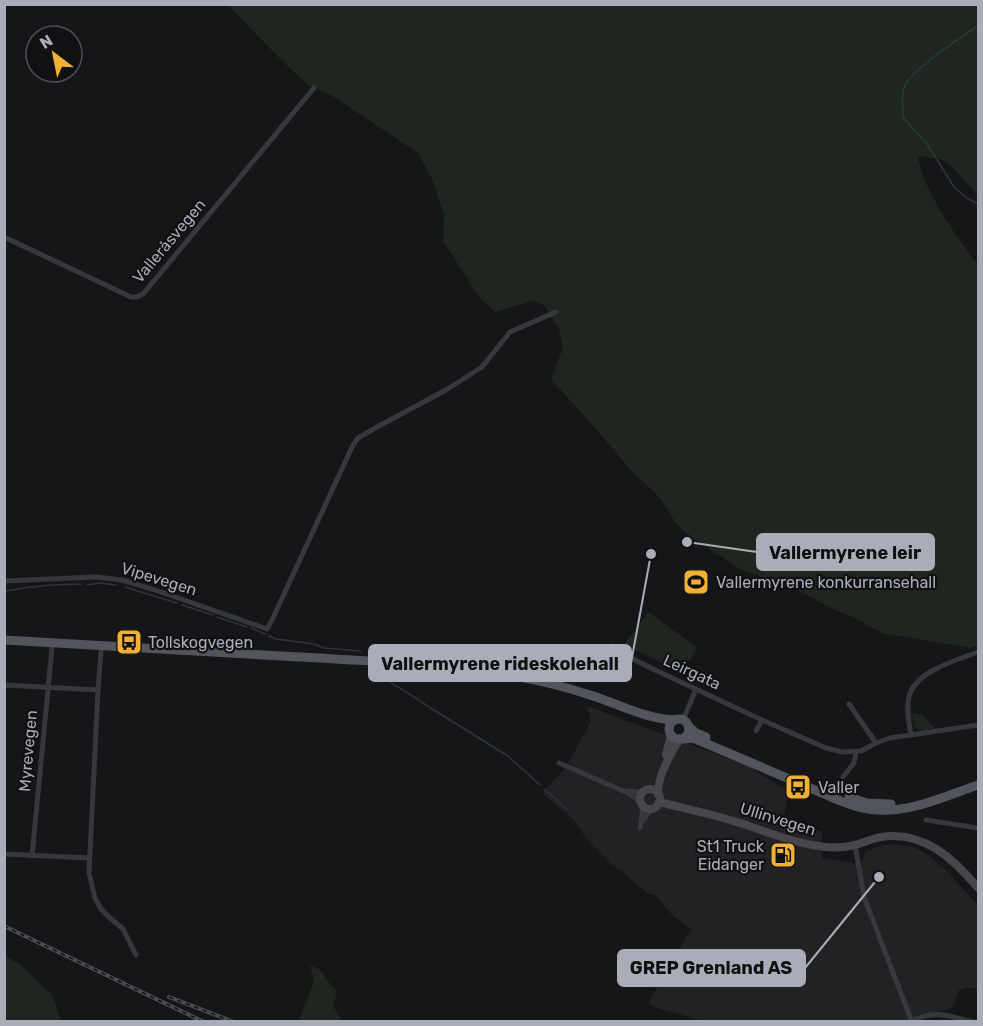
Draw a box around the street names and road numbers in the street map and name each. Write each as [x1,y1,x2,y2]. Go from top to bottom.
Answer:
street label: Valleråsvegen [128,195,210,287]
street label: Vipevegen [119,558,199,600]
street label: Leirgata [660,651,724,693]
street label: Myrevegen [15,709,41,793]
street label: Ullinvegen [738,799,818,839]

